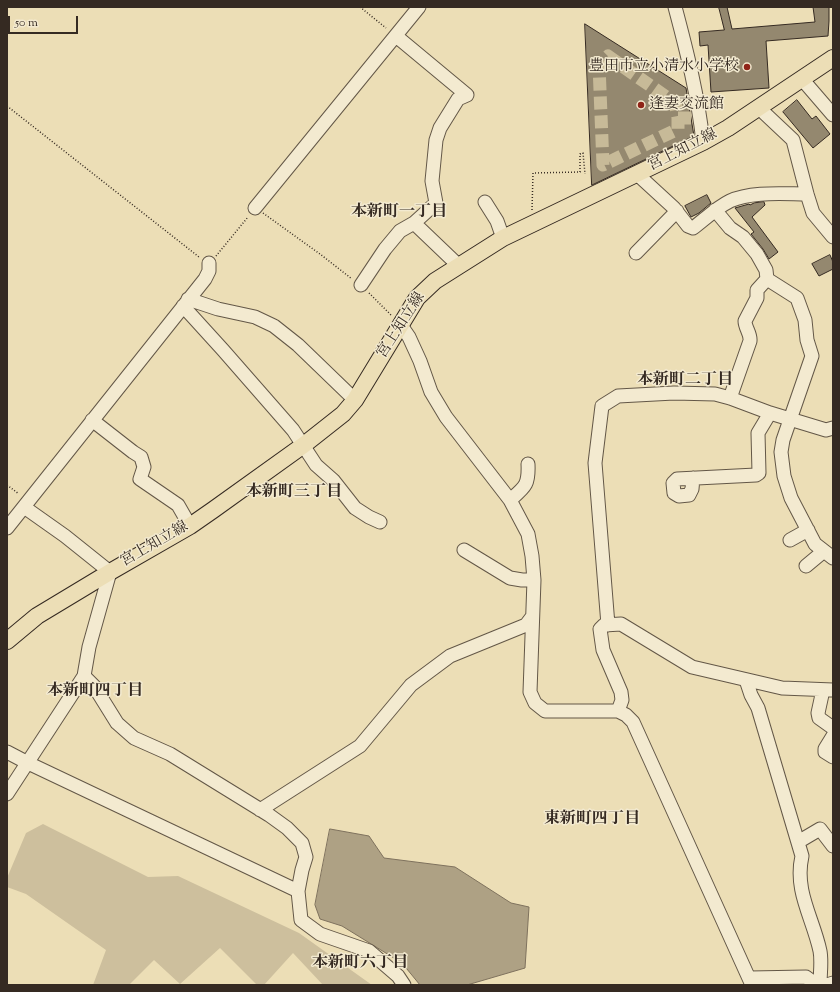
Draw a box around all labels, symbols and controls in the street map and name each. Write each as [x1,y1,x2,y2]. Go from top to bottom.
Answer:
scale bar [10,8,80,34]
text: 50 m [15,14,38,32]
place label: 豊田市立小清水小学校 [589,58,739,76]
marker: 豊田市立小清水小学校 [742,62,752,72]
place label: 逢妻交流館 [649,96,724,114]
marker: 逢妻交流館 [636,100,646,110]
street label: 宮上知立線 [646,126,720,176]
district label: 本新町一丁目 [351,203,447,223]
street label: 宮上知立線 [374,290,430,362]
district label: 本新町二丁目 [637,371,733,391]
district label: 本新町三丁目 [246,483,342,503]
street label: 宮上知立線 [118,518,192,572]
district label: 本新町四丁目 [47,682,143,702]
district label: 東新町四丁目 [544,810,640,830]
district label: 本新町六丁目 [312,954,408,974]

